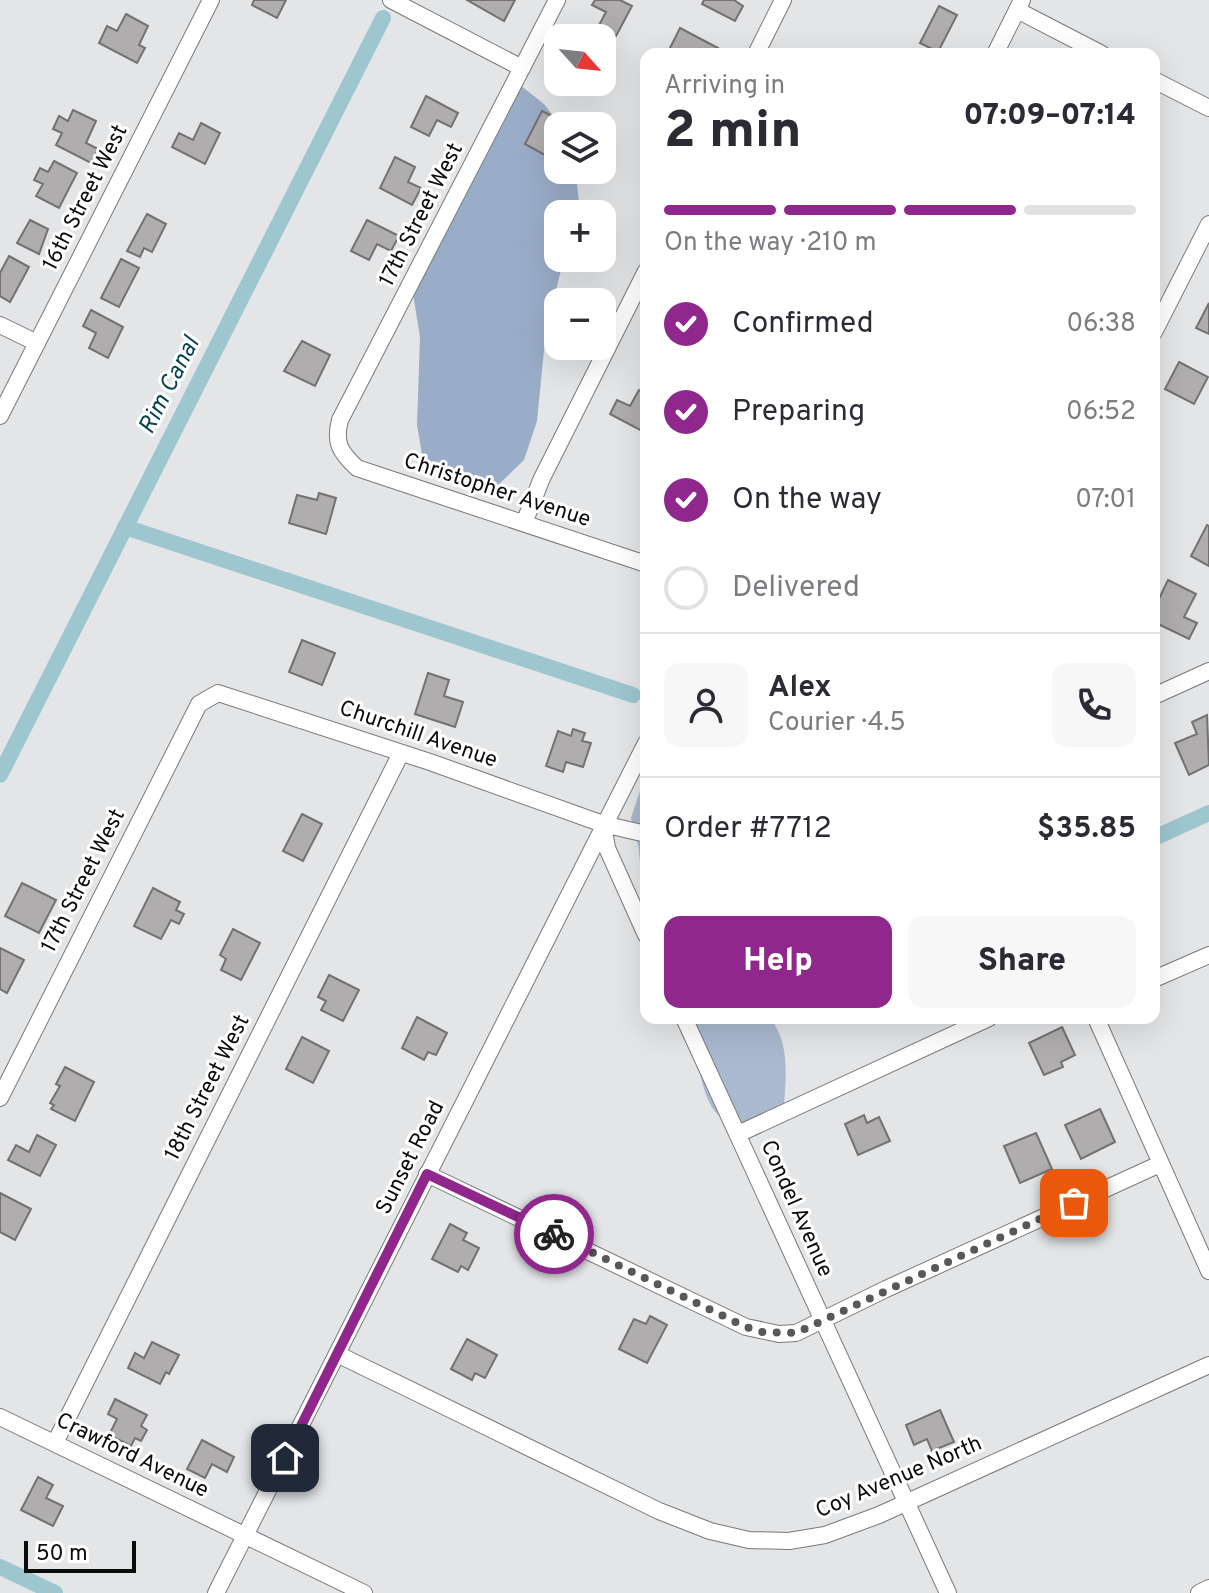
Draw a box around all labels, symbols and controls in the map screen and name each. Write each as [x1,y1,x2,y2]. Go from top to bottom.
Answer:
north arrow [544,24,616,96]
map controls [544,24,616,360]
text: Arriving in [664,70,785,103]
text: 07:09–07:14 [963,98,1136,135]
text: 2 min [664,100,802,166]
button: layers [544,112,616,184]
street label: 16th Street West [38,121,134,275]
street label: 17th Street West [374,139,470,291]
button: + [544,200,616,272]
text: On the way · 210 m [664,227,877,260]
button: − [544,288,616,360]
icon: check [664,302,708,346]
text: Confirmed [732,306,874,343]
text: 06:38 [1066,308,1136,341]
water label: Rim Canal [133,331,208,440]
icon: check [664,390,708,434]
text: Preparing [732,394,865,431]
text: 06:52 [1066,396,1136,429]
street label: Christopher Avenue [400,448,594,534]
icon: check [664,478,708,522]
text: On the way [732,482,882,519]
text: 07:01 [1075,484,1136,517]
text: Delivered [732,570,860,607]
button: person [664,663,748,747]
button: phone [1052,663,1136,747]
text: Alex [768,670,832,707]
street label: Churchill Avenue [335,695,501,775]
text: Courier · 4.5 [768,707,906,740]
street label: 17th Street West [36,805,132,957]
text: Order #7712 [664,811,832,848]
text: $35.85 [1037,811,1136,848]
button: Help [664,916,892,1008]
button: Share [908,916,1136,1008]
street label: 18th Street West [160,1011,256,1165]
street label: Sunset Road [371,1097,451,1219]
street label: Condel Avenue [754,1136,838,1282]
pin [1040,1169,1108,1237]
icon: bag [1052,1181,1096,1225]
courier [514,1194,594,1274]
icon: bike [532,1212,576,1256]
street label: Crawford Avenue [51,1407,213,1505]
pin [251,1424,319,1492]
street label: Coy Avenue North [812,1431,986,1525]
icon: home [263,1436,307,1480]
scale bar [24,1537,136,1573]
text: 50 m [36,1541,88,1568]

